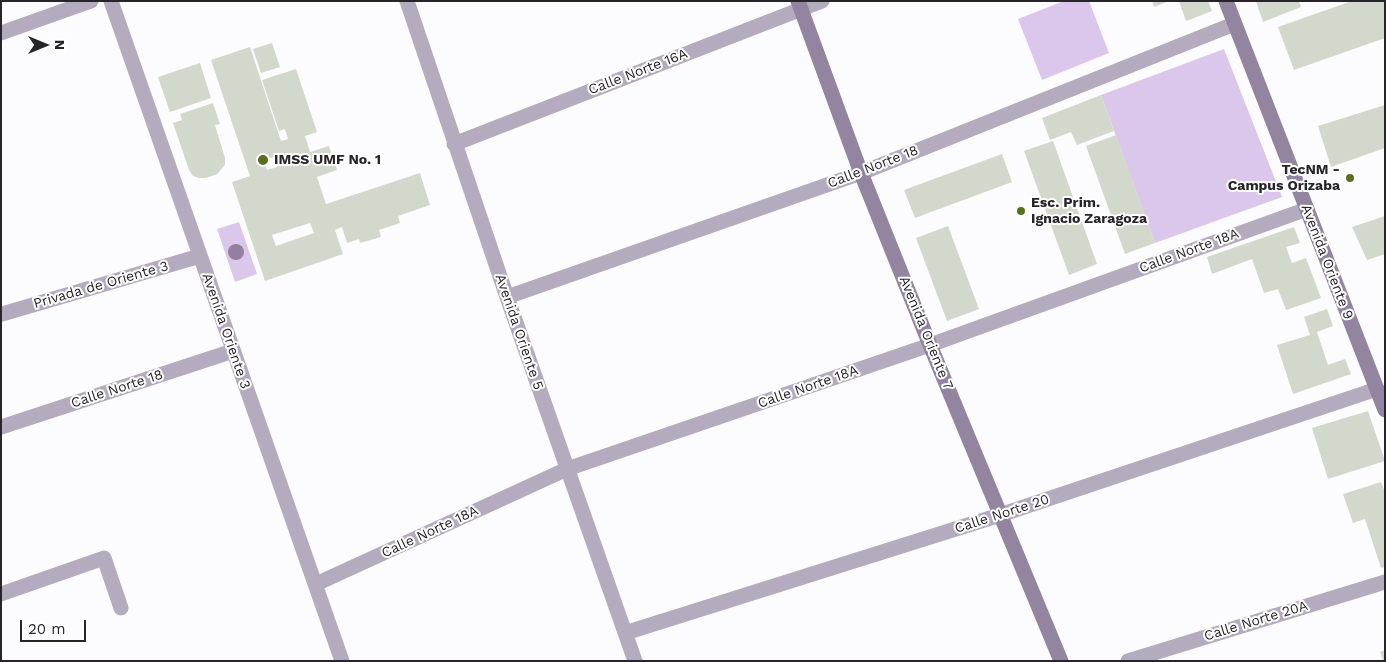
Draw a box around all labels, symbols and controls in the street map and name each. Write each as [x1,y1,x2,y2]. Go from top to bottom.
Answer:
north arrow [20,20,70,70]
text: N [52,40,68,50]
street label: Calle Norte 16A [586,45,690,99]
street label: Calle Norte 18 [825,142,921,192]
place label: IMSS UMF No. 1 [274,152,381,168]
marker: IMSS UMF No. 1 [256,153,270,167]
place label: TecNM - Campus Orizaba [1228,162,1340,194]
marker: TecNM - Campus Orizaba [1344,172,1356,184]
place label: Esc. Prim. Ignacio Zaragoza [1031,195,1147,228]
street label: Avenida Oriente 9 [1297,202,1357,322]
marker: Esc. Prim. Ignacio Zaragoza [1015,205,1027,217]
street label: Calle Norte 18A [1137,225,1241,277]
street label: Privada de Oriente 3 [32,258,170,312]
street label: Avenida Oriente 3 [198,271,254,391]
street label: Avenida Oriente 5 [491,272,547,392]
street label: Avenida Oriente 7 [896,274,956,392]
street label: Calle Norte 18A [756,362,860,412]
street label: Calle Norte 18 [69,366,165,412]
street label: Calle Norte 20 [953,491,1051,537]
street label: Calle Norte 18A [379,502,481,562]
street label: Calle Norte 20A [1202,597,1310,645]
scale bar [22,610,89,642]
text: 20 m [28,620,66,638]

